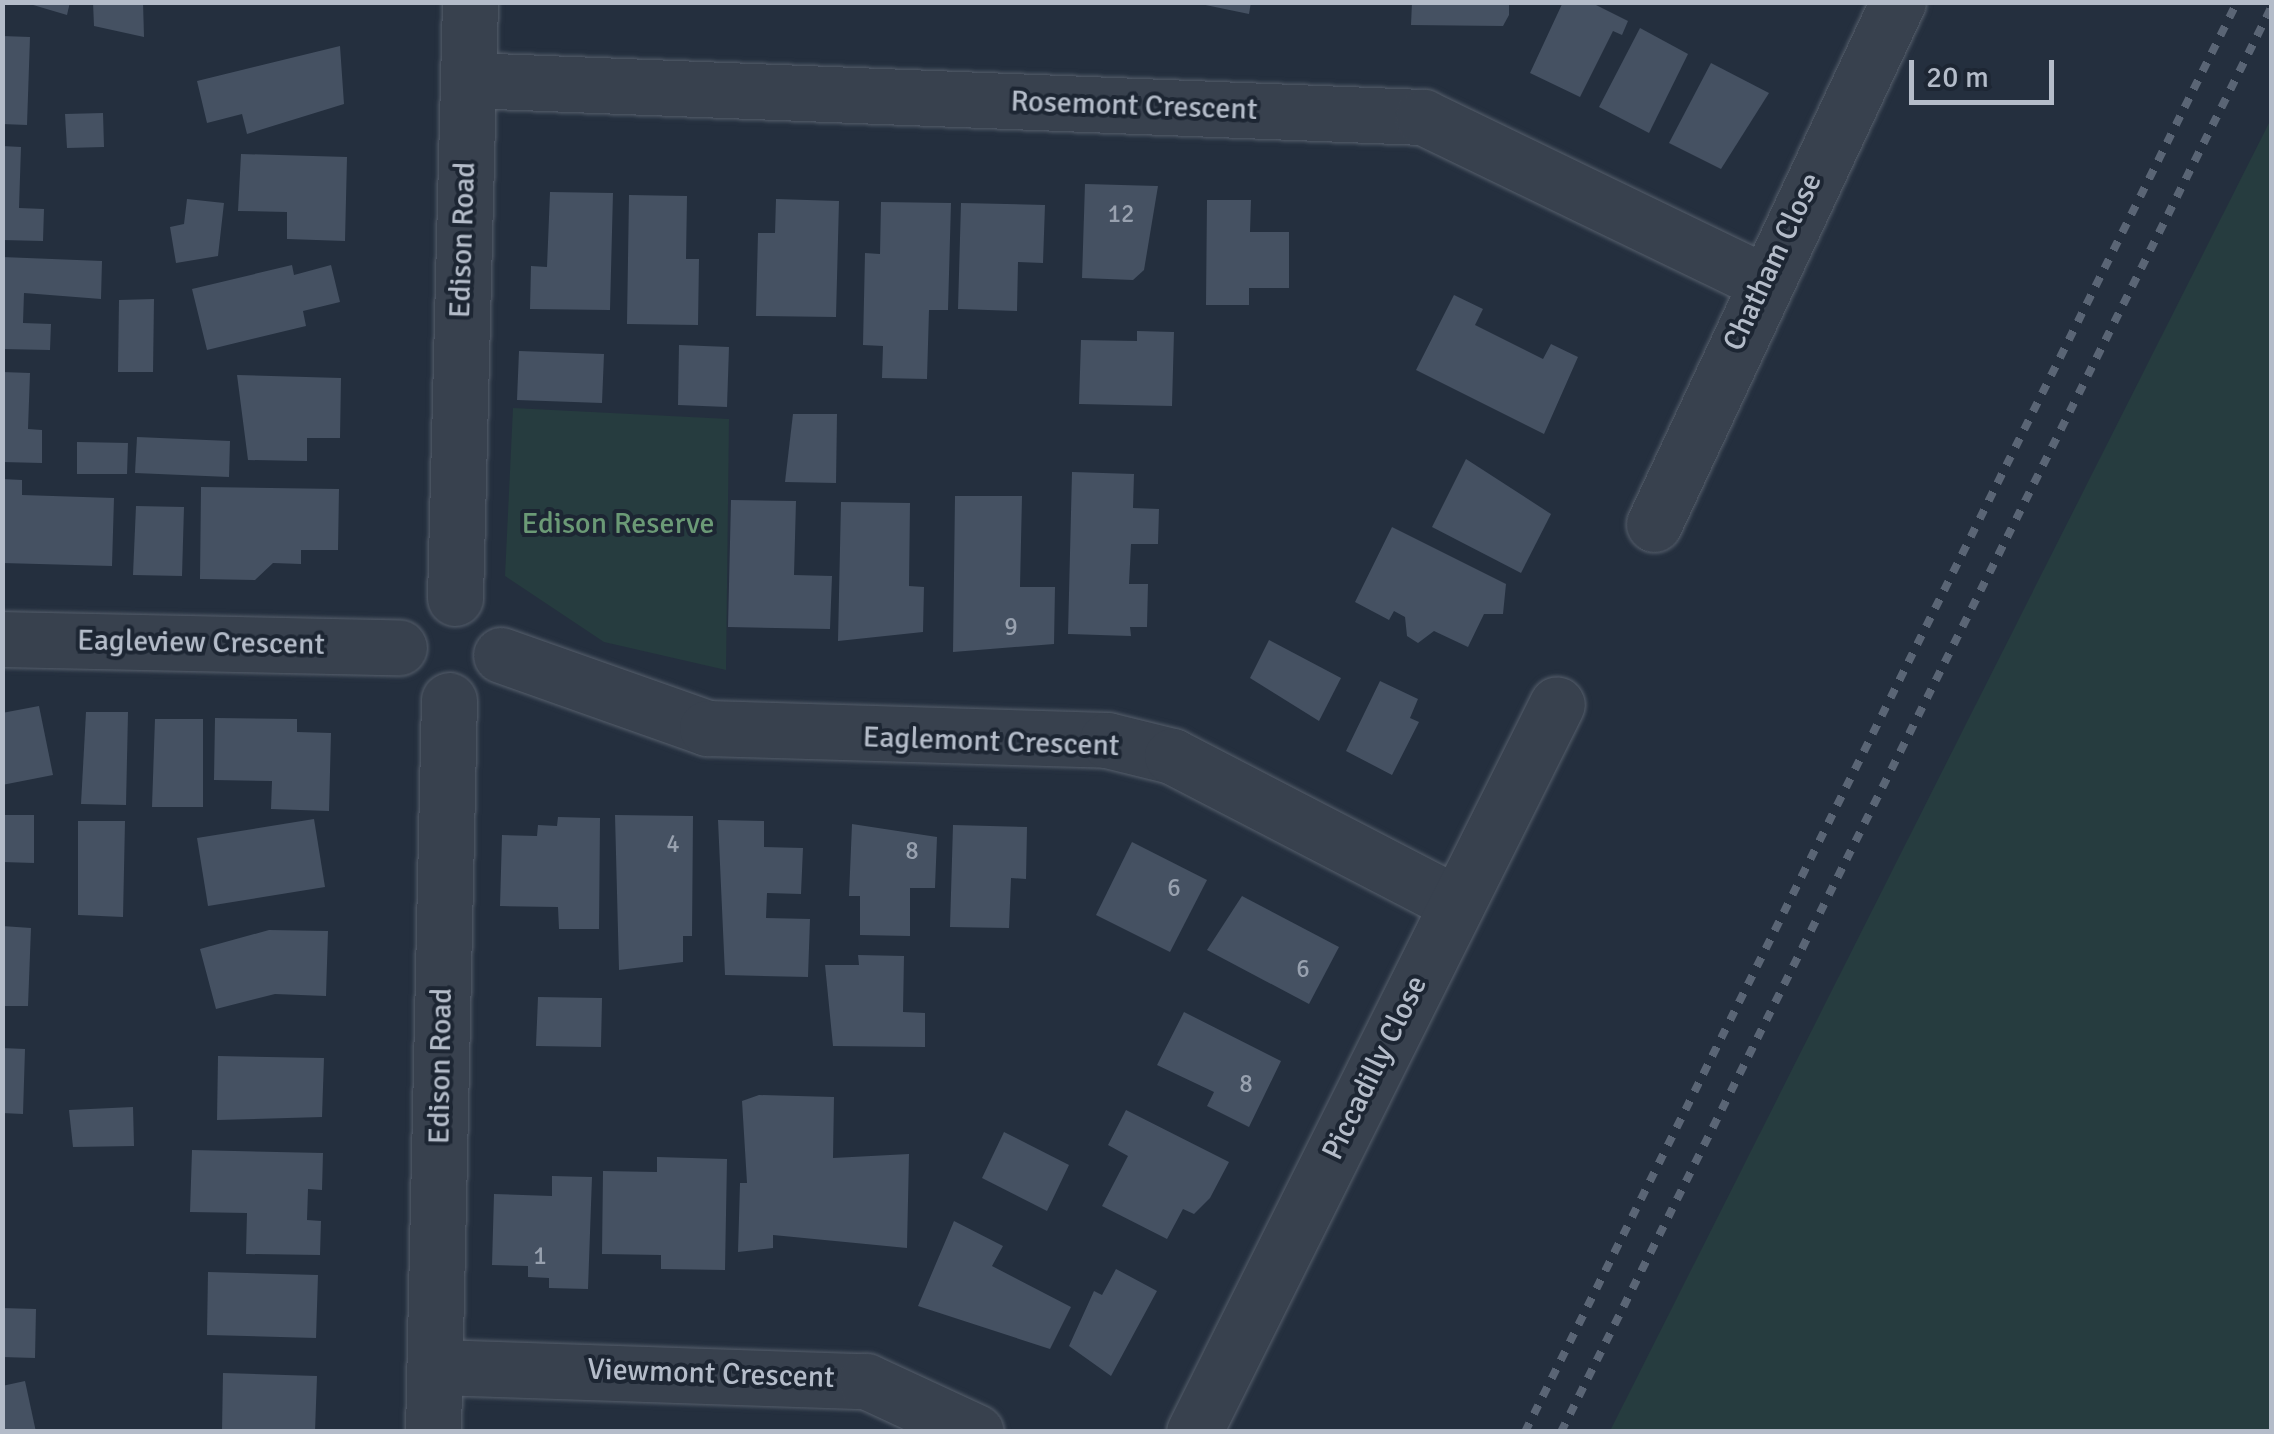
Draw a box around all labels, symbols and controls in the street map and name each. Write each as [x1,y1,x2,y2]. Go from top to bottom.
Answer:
scale bar [1914,40,2059,102]
text: 20 m [1926,59,1989,96]
street label: Rosemont Crescent [1010,84,1258,128]
street label: Edison Road [442,161,484,319]
street label: Chatham Close [1716,167,1830,357]
house number: 12 [1108,199,1134,229]
park label: Edison Reserve [521,506,715,542]
house number: 9 [1004,612,1018,642]
street label: Eagleview Crescent [77,623,325,663]
street label: Eaglemont Crescent [862,720,1120,764]
house number: 4 [666,829,680,859]
house number: 8 [905,836,919,866]
house number: 6 [1167,873,1181,903]
house number: 6 [1296,954,1310,984]
street label: Piccadilly Close [1315,970,1435,1166]
street label: Edison Road [422,987,460,1145]
house number: 8 [1239,1069,1253,1099]
house number: 1 [533,1241,547,1271]
street label: Viewmont Crescent [587,1352,835,1396]

